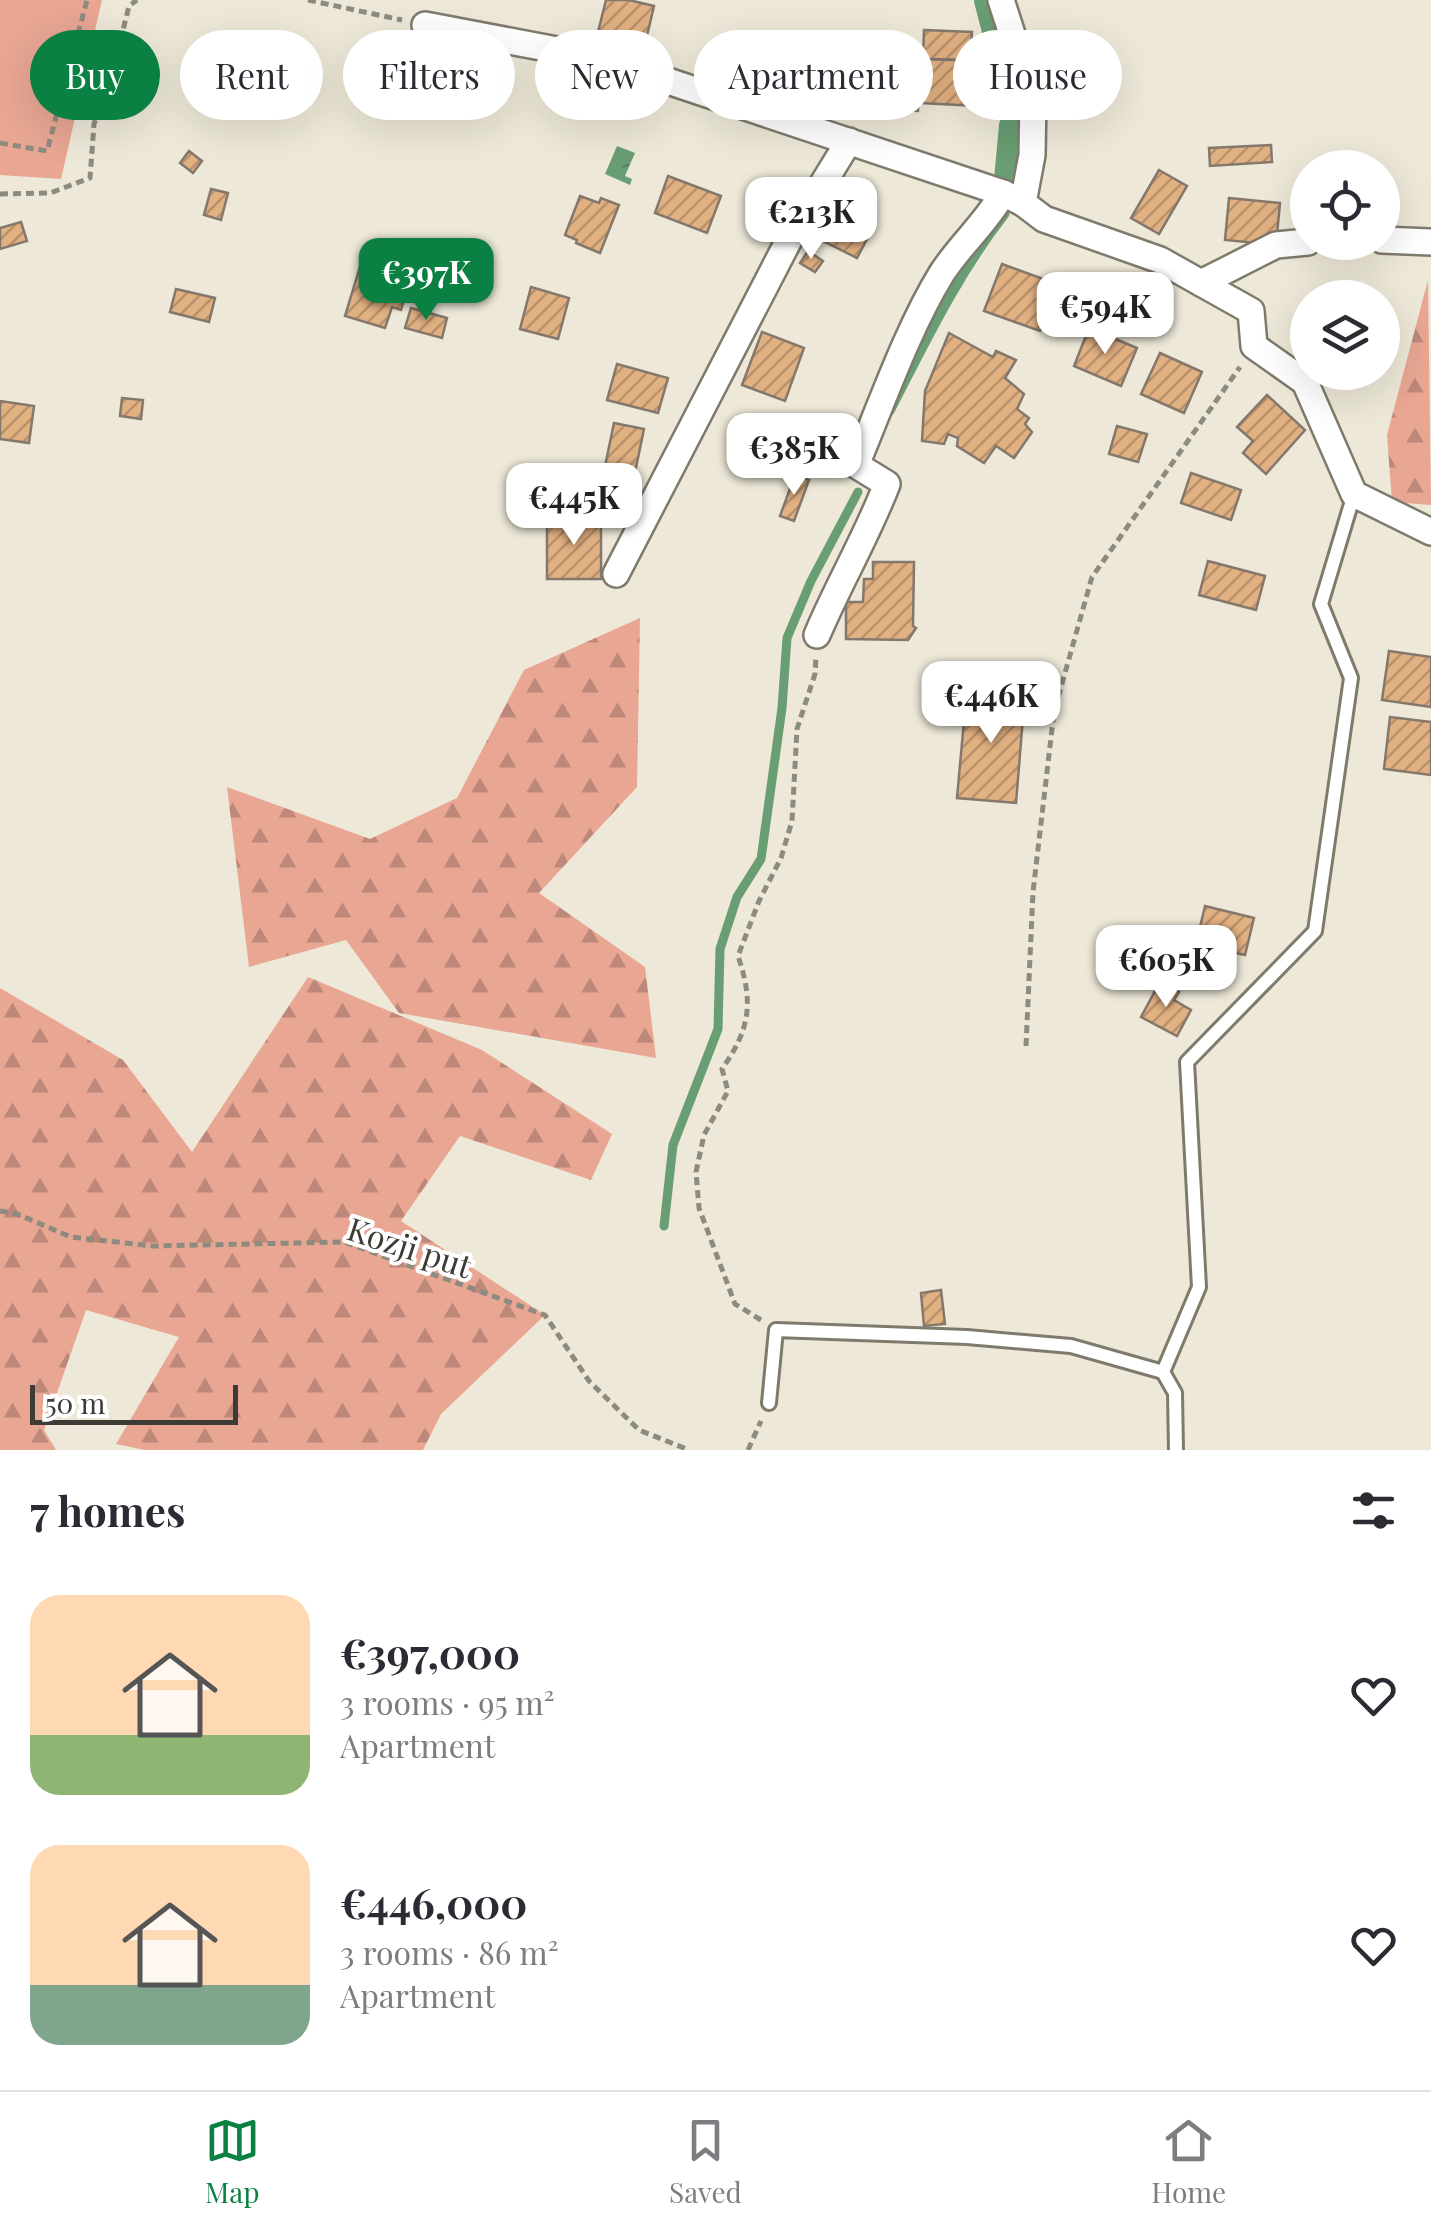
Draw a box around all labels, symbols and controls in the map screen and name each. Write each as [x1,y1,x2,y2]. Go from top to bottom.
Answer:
chip: Buy [30,30,160,120]
chip: Rent [180,30,323,120]
chip: Filters [343,30,515,120]
chip: New [535,30,674,120]
chip: Apartment [694,30,933,120]
chip: House [953,30,1122,120]
map controls [1290,150,1400,390]
button: locate [1290,150,1400,260]
pin: €213K [741,177,881,262]
text: €213K [767,188,855,231]
pin: €397K [356,238,496,323]
text: €397K [381,249,471,292]
pin: €594K [1035,272,1175,357]
button: layers [1290,280,1400,390]
text: €594K [1059,283,1151,326]
pin: €385K [724,413,864,498]
text: €385K [749,424,840,467]
pin: €445K [504,463,644,548]
text: €445K [528,474,620,517]
pin: €446K [921,661,1061,746]
text: €446K [943,672,1039,715]
pin: €605K [1096,925,1236,1010]
text: €605K [1118,936,1214,979]
street label: Kozji put [342,1206,478,1286]
scale bar [30,1380,238,1424]
text: 50 m [45,1384,105,1421]
text: 7 homes [30,1482,185,1538]
icon: filters [1346,1483,1401,1538]
text: €397,000 [340,1624,520,1680]
icon: home [110,1635,230,1755]
icon: heart [1346,1668,1401,1723]
text: 3 rooms · 95 m² [340,1680,555,1723]
text: Apartment [340,1723,495,1766]
text: €446,000 [340,1874,527,1930]
icon: home [110,1885,230,2005]
icon: heart [1346,1918,1401,1973]
text: 3 rooms · 86 m² [340,1930,559,1973]
text: Apartment [340,1973,495,2016]
tab: Map [205,2113,260,2210]
tab: Saved [669,2113,742,2210]
tab: Home [1151,2113,1226,2210]

